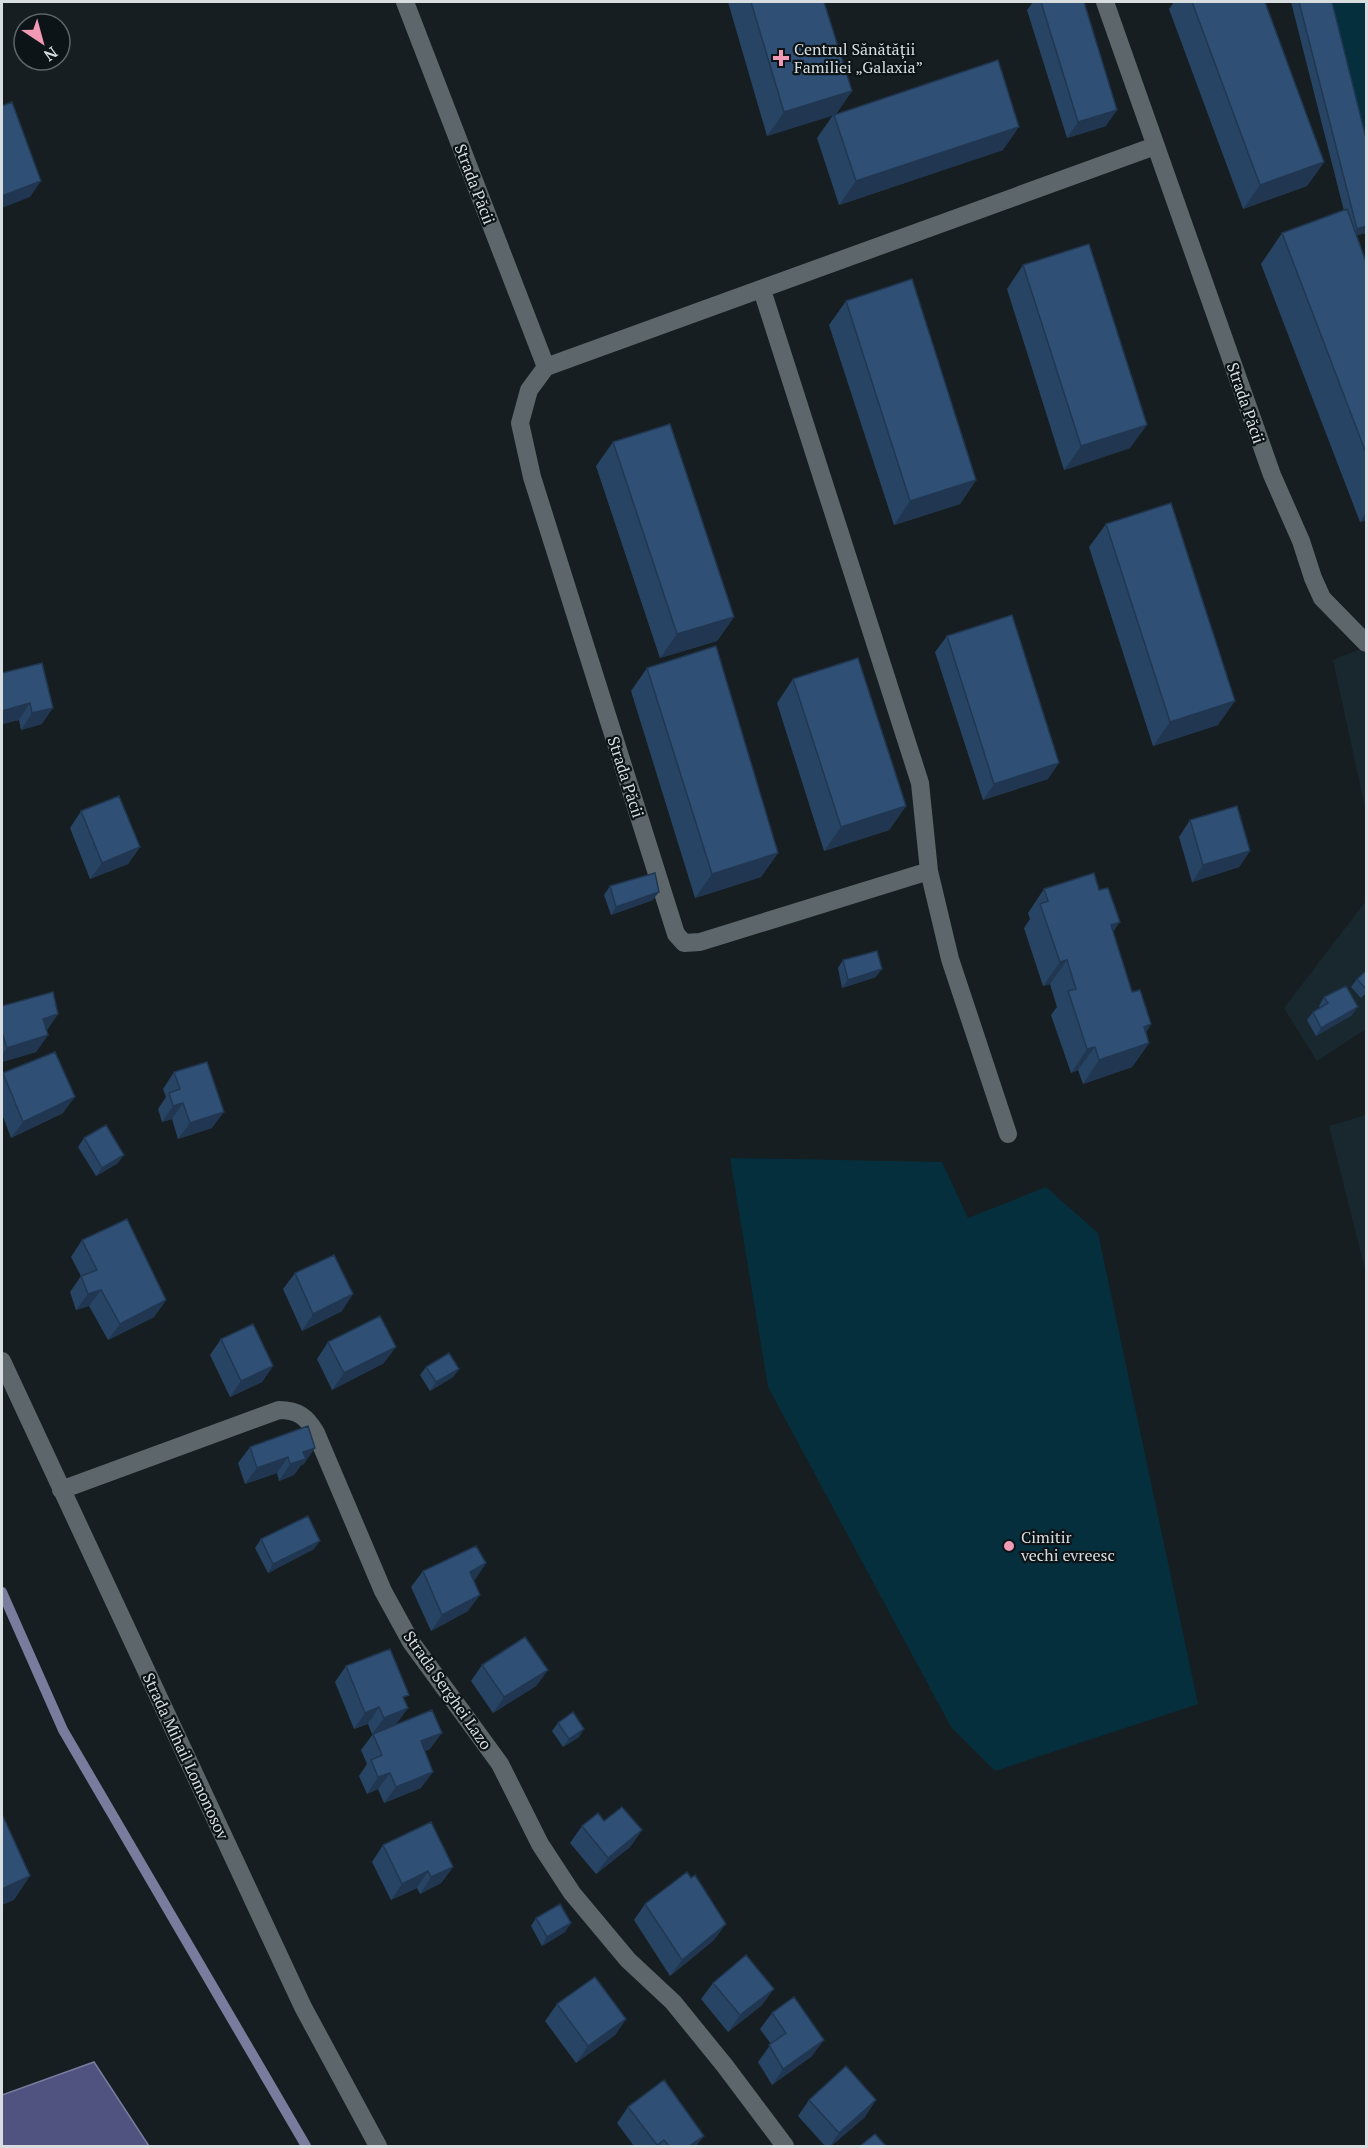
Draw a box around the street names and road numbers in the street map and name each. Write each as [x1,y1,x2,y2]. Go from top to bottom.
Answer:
street label: Strada Păcii [450,141,500,227]
street label: Strada Păcii [1222,360,1270,447]
street label: Strada Păcii [603,734,650,821]
street label: Strada Serghei Lazo [399,1626,497,1754]
street label: Strada Mihail Lomonosov [138,1669,235,1844]

